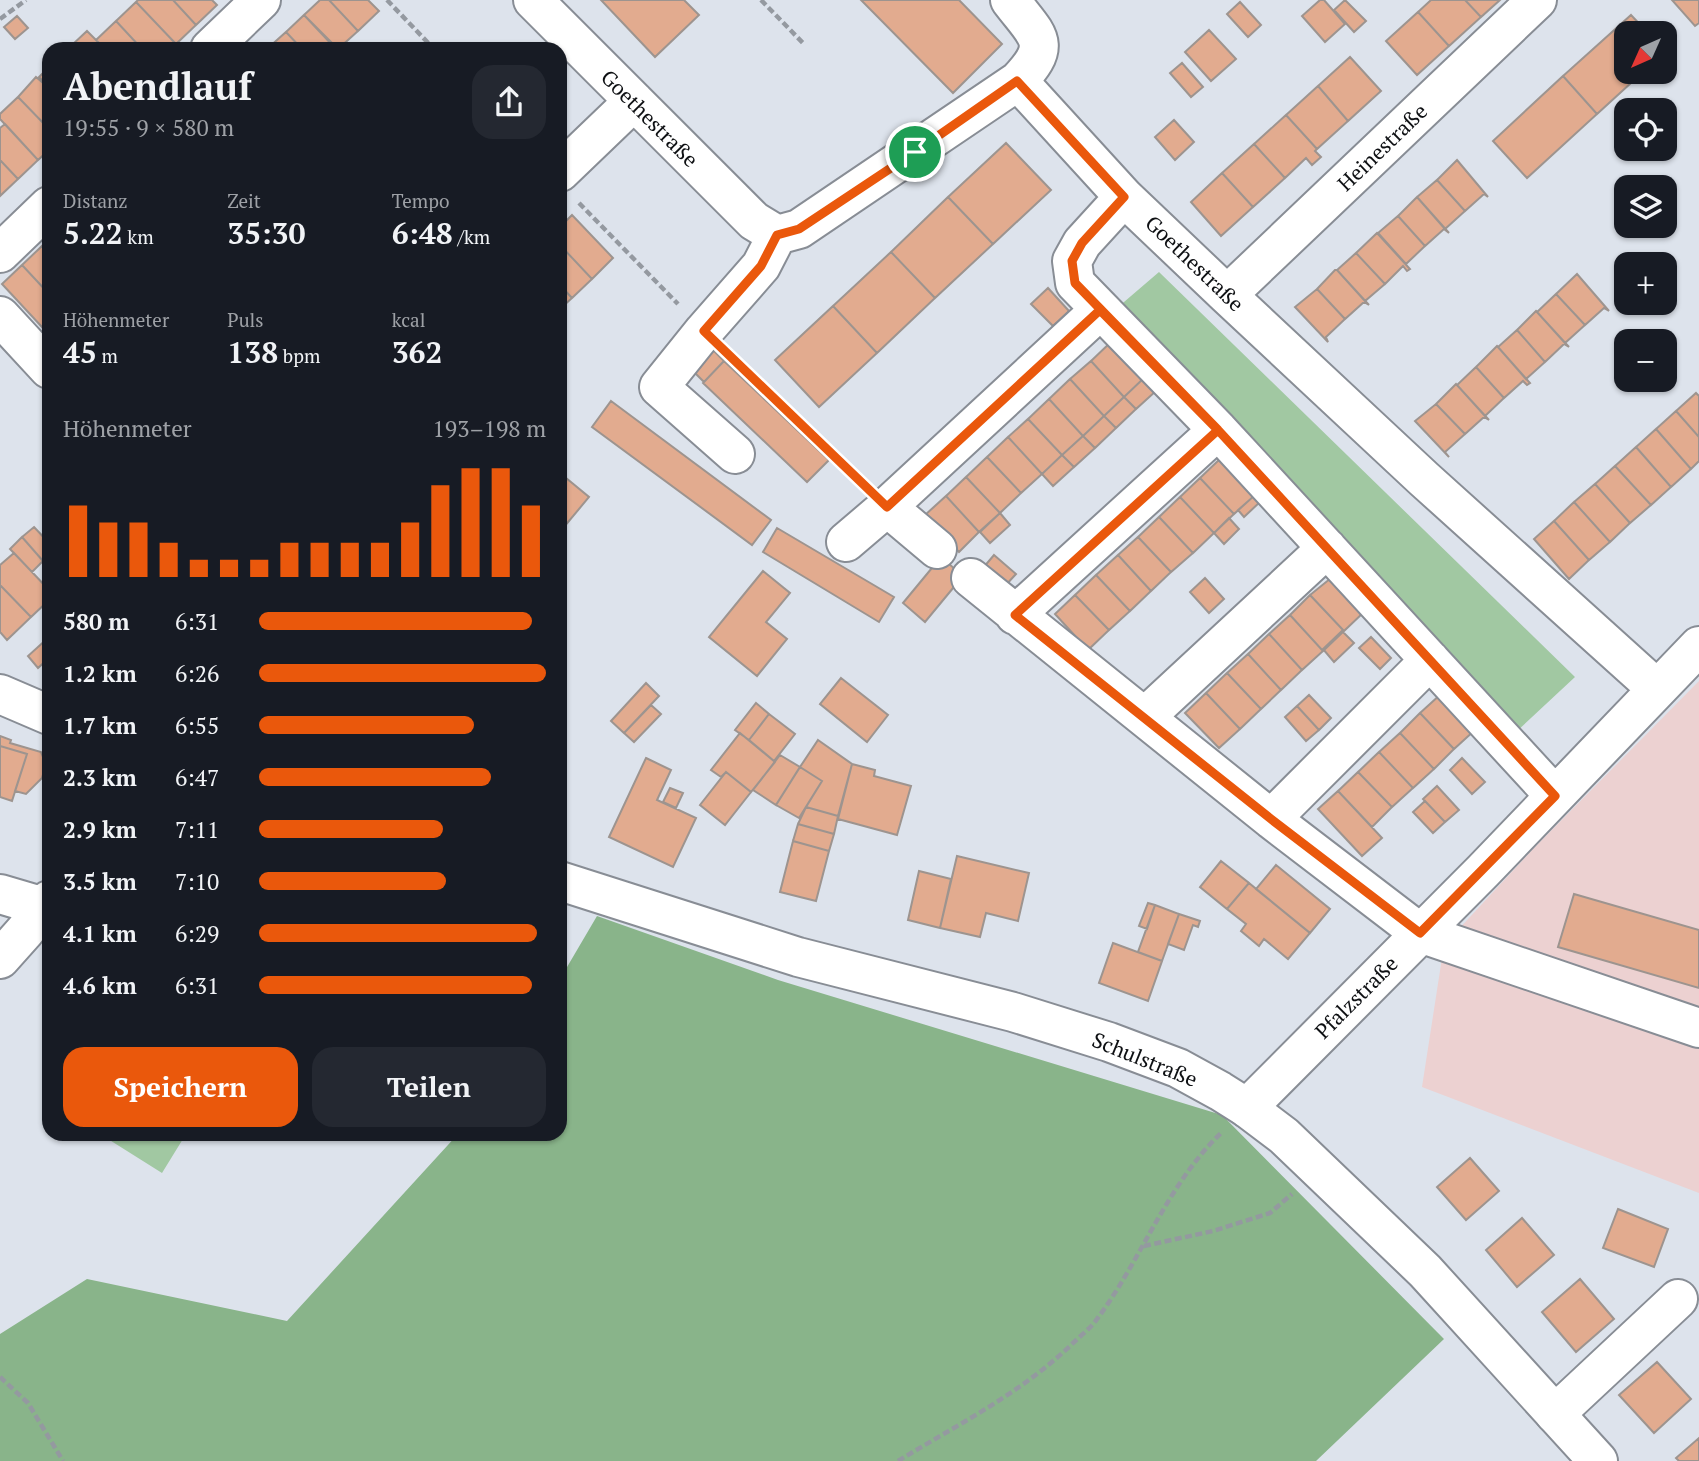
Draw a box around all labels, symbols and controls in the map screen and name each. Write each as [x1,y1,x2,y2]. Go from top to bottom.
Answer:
north arrow [1614,21,1676,84]
map controls [1614,21,1677,392]
text: Abendlauf [63,61,252,111]
street label: Goethestraße [595,63,705,173]
button: share [472,65,546,139]
street label: Heinestraße [1331,97,1433,197]
button: locate [1614,98,1677,161]
text: 19:55 · 9 × 580 m [63,112,234,143]
pin [885,122,945,182]
icon: arrive [896,133,934,171]
button: layers [1614,175,1677,238]
text: Distanz [63,188,128,213]
text: Zeit [227,188,261,213]
text: Tempo [392,188,449,213]
street label: Goethestraße [1140,209,1250,317]
text: 5.22 [63,213,123,253]
text: 35:30 [227,213,305,253]
text: 6:48 [392,213,453,253]
text: km [123,224,154,249]
text: /km [453,224,490,249]
button: + [1614,252,1677,315]
text: Höhenmeter [63,307,169,332]
text: Puls [227,307,264,332]
text: kcal [392,307,425,332]
button: − [1614,329,1677,392]
text: 45 [63,332,97,372]
text: 138 [227,332,278,372]
text: 362 [392,332,443,372]
text: m [97,343,118,368]
text: bpm [278,343,320,368]
text: Höhenmeter [63,413,192,444]
text: 193–198 m [433,413,546,444]
text: 580 m [63,606,129,637]
text: 6:31 [175,606,219,637]
text: 1.2 km [63,658,137,689]
text: 6:26 [175,658,219,689]
text: 1.7 km [63,710,137,741]
text: 6:55 [175,710,219,741]
text: 2.3 km [63,762,137,793]
text: 6:47 [175,762,219,793]
text: 2.9 km [63,814,137,845]
text: 7:11 [175,814,219,845]
text: 3.5 km [63,866,137,897]
text: 7:10 [175,866,219,897]
text: 4.1 km [63,918,137,949]
text: 6:29 [175,918,219,949]
street label: Pfalzstraße [1308,949,1404,1045]
text: 4.6 km [63,970,137,1001]
text: 6:31 [175,970,219,1001]
street label: Schulstraße [1088,1025,1202,1093]
button: Speichern [63,1047,298,1127]
button: Teilen [312,1047,546,1127]

